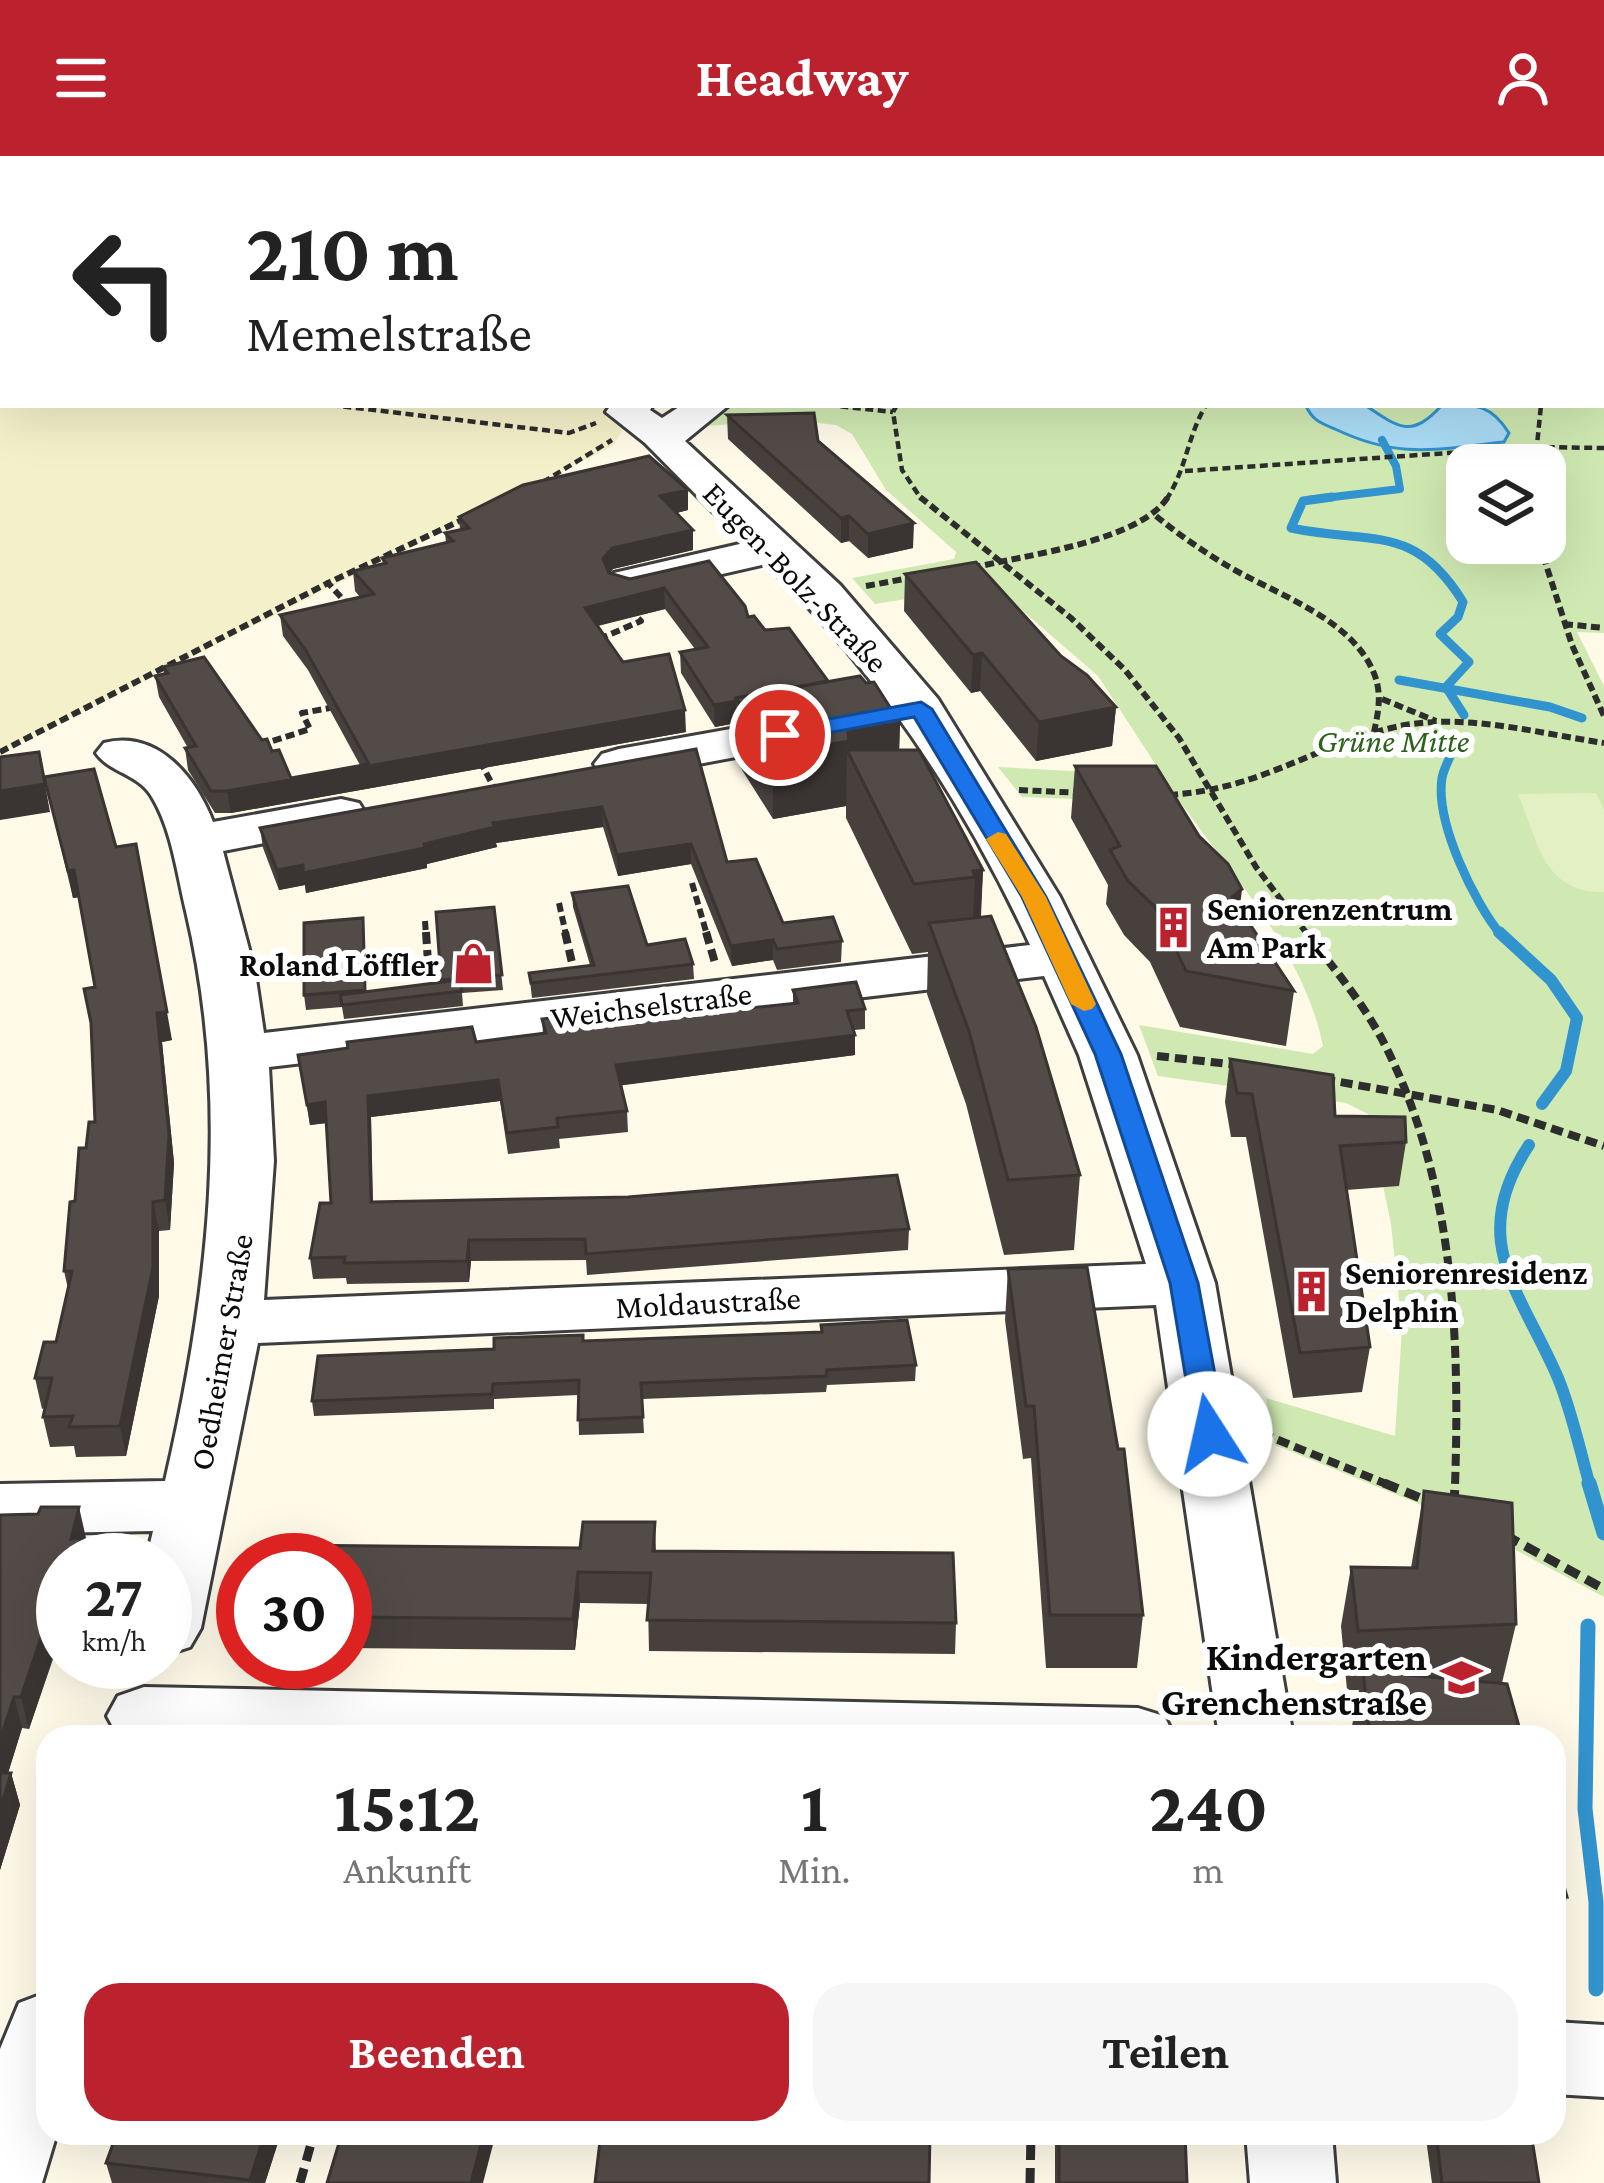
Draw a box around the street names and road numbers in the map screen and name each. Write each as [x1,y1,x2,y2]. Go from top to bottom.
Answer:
street label: Eugen-Bolz-Straße [696,474,896,680]
street label: Weichselstraße [548,974,754,1036]
street label: Oedheimer Straße [182,1231,260,1473]
street label: Moldaustraße [614,1279,802,1325]

